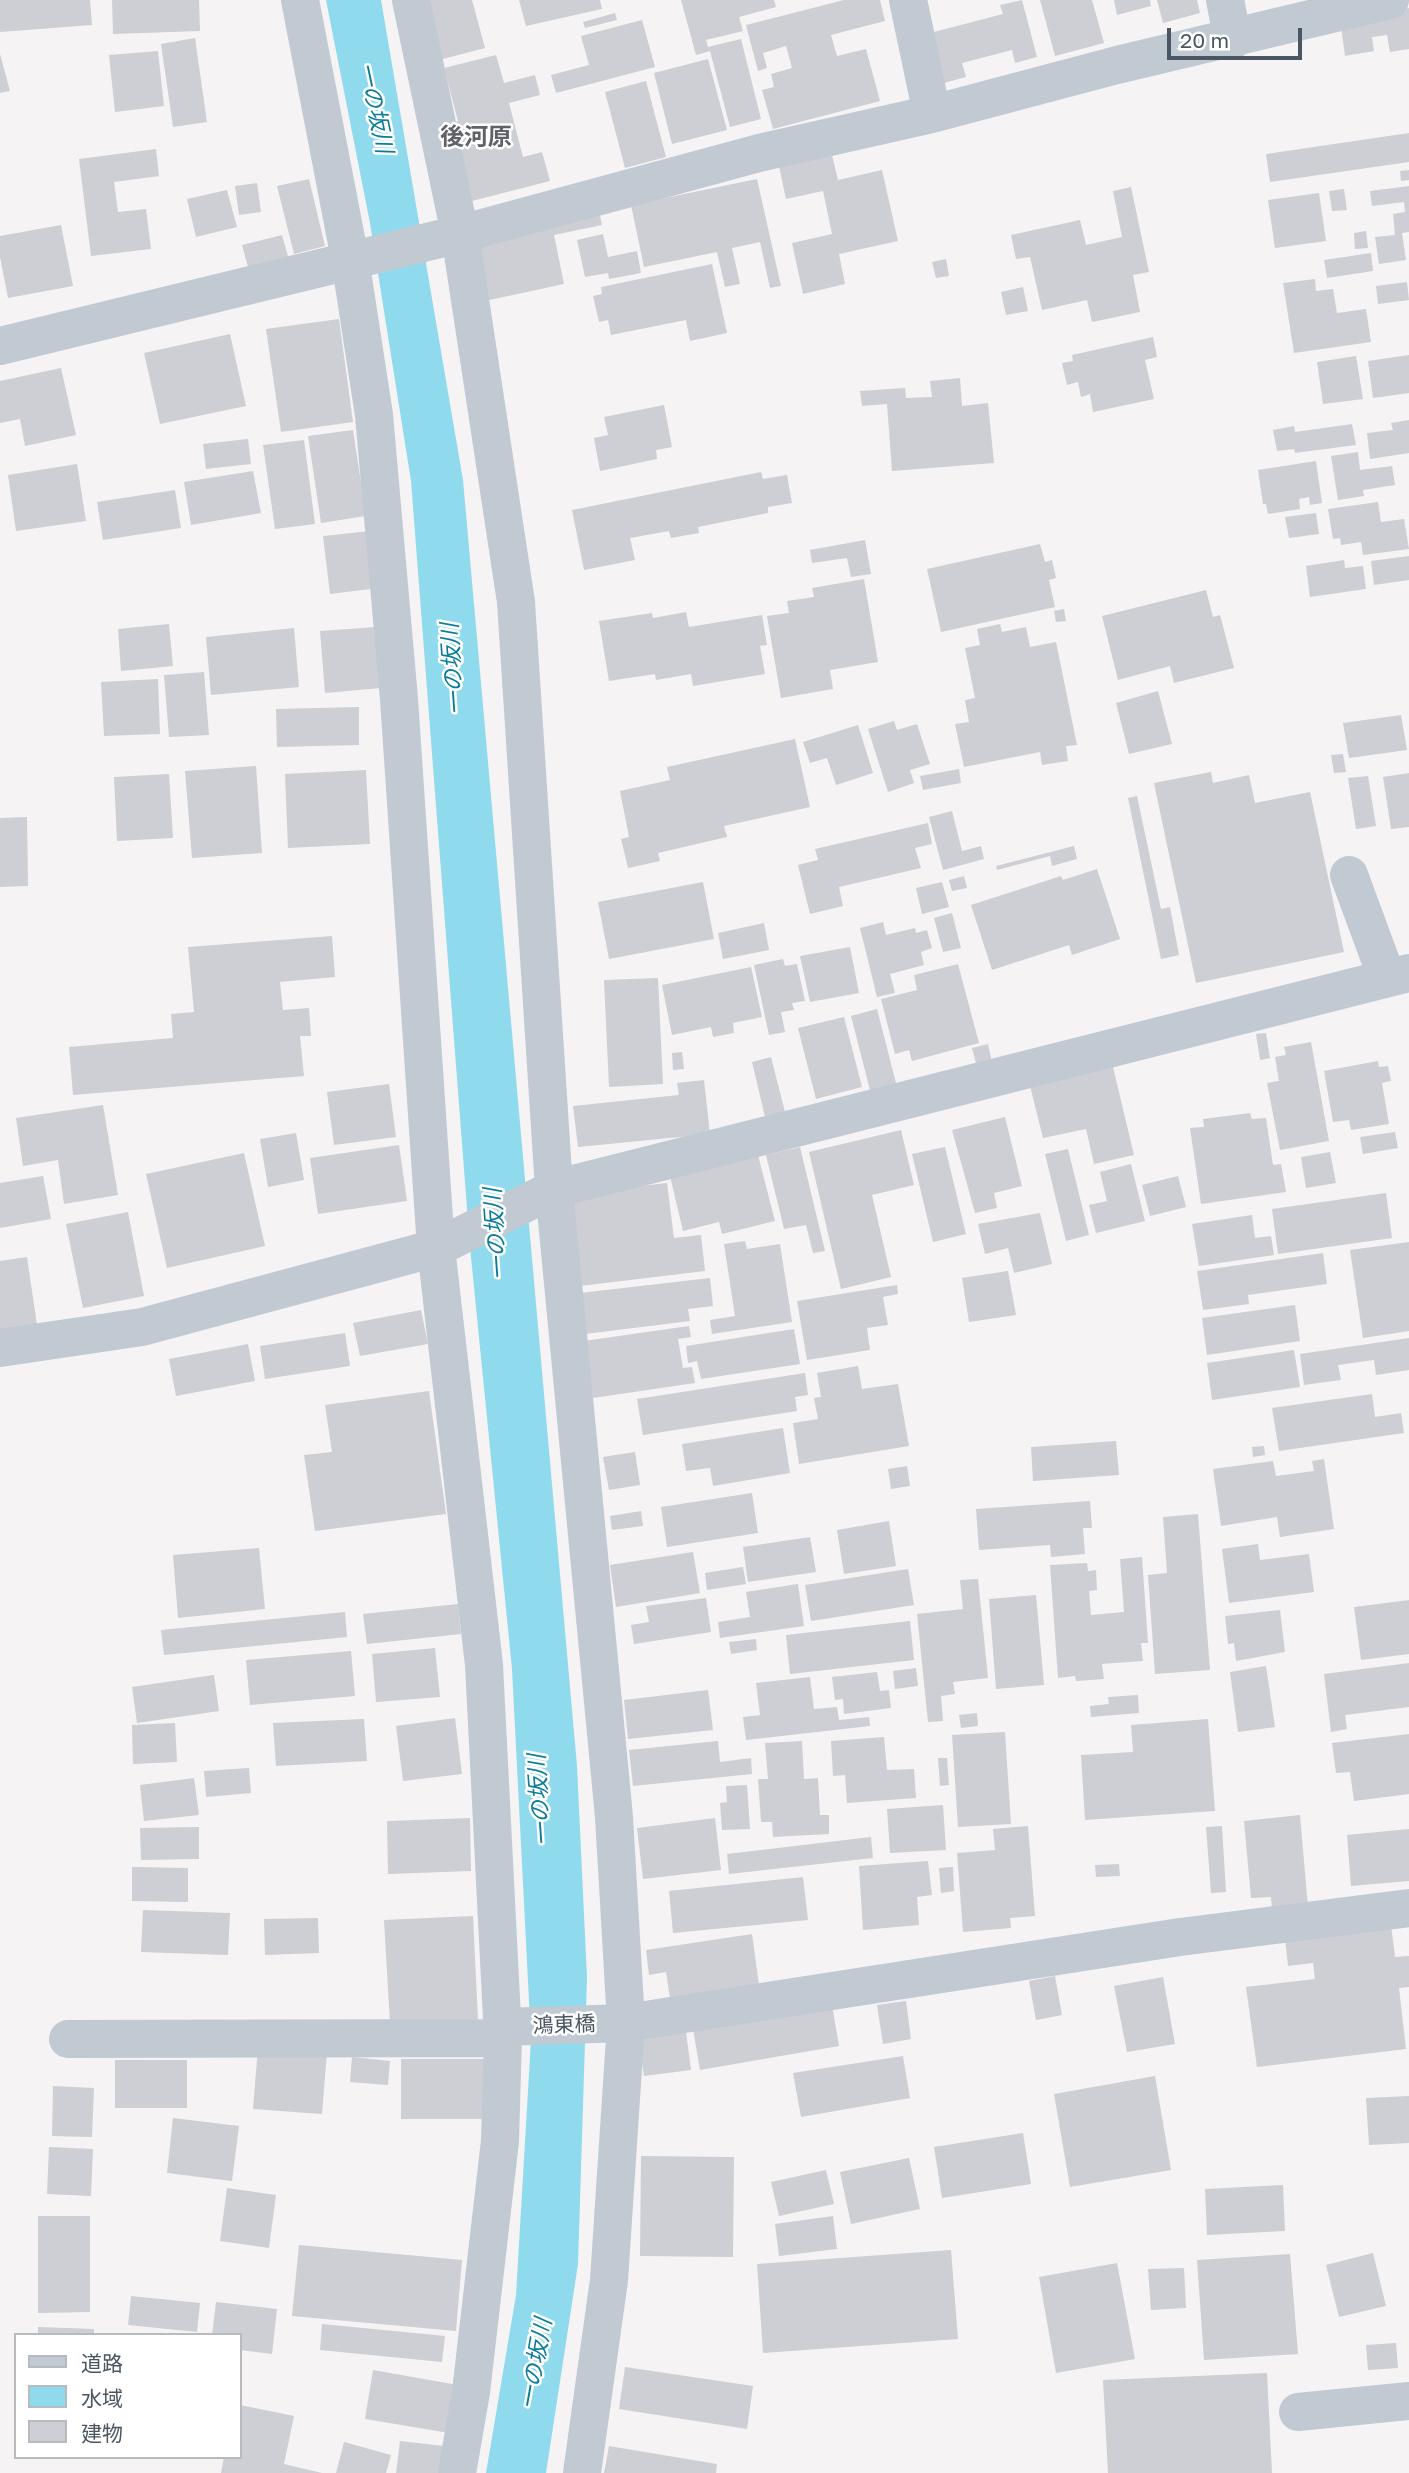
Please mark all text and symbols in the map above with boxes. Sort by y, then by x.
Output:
scale bar [1171,14,1306,58]
text: 20 m [1180,27,1229,53]
water label: 一の坂川 [352,60,398,156]
district label: 後河原 [440,123,512,151]
water label: 一の坂川 [436,622,470,716]
water label: 一の坂川 [479,1187,513,1281]
water label: 一の坂川 [523,1753,557,1847]
street label: 鴻東橋 [532,2011,596,2039]
water label: 一の坂川 [514,2316,558,2412]
legend [14,2333,242,2459]
text: 道路 [81,2350,123,2376]
text: 水域 [81,2385,123,2411]
text: 建物 [81,2420,123,2446]

